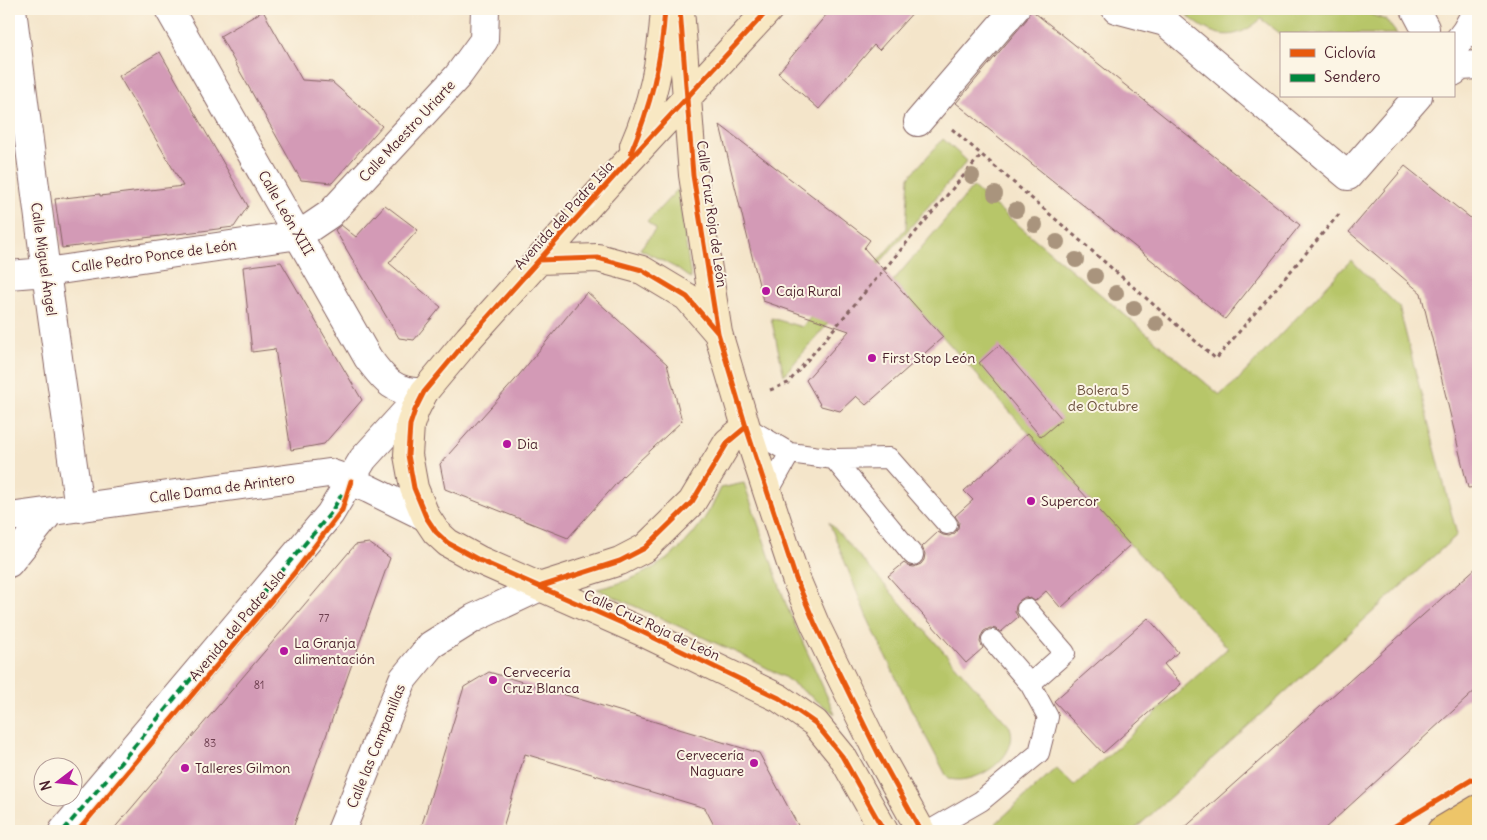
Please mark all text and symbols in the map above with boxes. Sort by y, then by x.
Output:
legend [1280,32,1454,98]
text: Ciclovía [1324,43,1376,62]
text: Sendero [1324,67,1380,86]
street label: Calle Maestro Uriarte [355,76,459,186]
street label: Calle Cruz Roja de León [693,139,731,289]
street label: Avenida del Padre Isla [510,157,618,273]
street label: Calle León XIII [254,167,318,259]
street label: Calle Miguel Ángel [27,201,61,317]
street label: Calle Pedro Ponce de León [70,236,238,276]
place label: Caja Rural [776,282,841,300]
marker: Caja Rural [760,285,772,297]
place label: First Stop León [882,349,975,367]
marker: First Stop León [866,352,878,364]
park label: Bolera 5 de Octubre [1068,381,1138,415]
place label: Dia [517,435,538,453]
marker: Dia [501,438,513,450]
street label: Calle Dama de Arintero [148,469,296,507]
place label: Supercor [1041,492,1099,510]
marker: Supercor [1025,495,1037,507]
street label: Avenida del Padre Isla [185,565,289,685]
street label: Calle Cruz Roja de León [581,586,723,664]
house number: 77 [319,611,330,625]
place label: La Granja alimentación [294,634,375,668]
marker: La Granja alimentación [278,645,290,657]
place label: Cervecería Cruz Blanca [503,663,579,697]
marker: Cervecería Cruz Blanca [487,674,499,686]
house number: 81 [254,678,264,692]
street label: Calle las Campanillas [343,681,409,811]
house number: 83 [204,736,216,750]
place label: Cervecería Naguare [676,746,744,780]
marker: Cervecería Naguare [748,757,760,769]
north arrow [32,758,82,808]
place label: Talleres Gilmon [195,759,290,777]
marker: Talleres Gilmon [179,762,191,774]
text: N [36,778,55,793]

